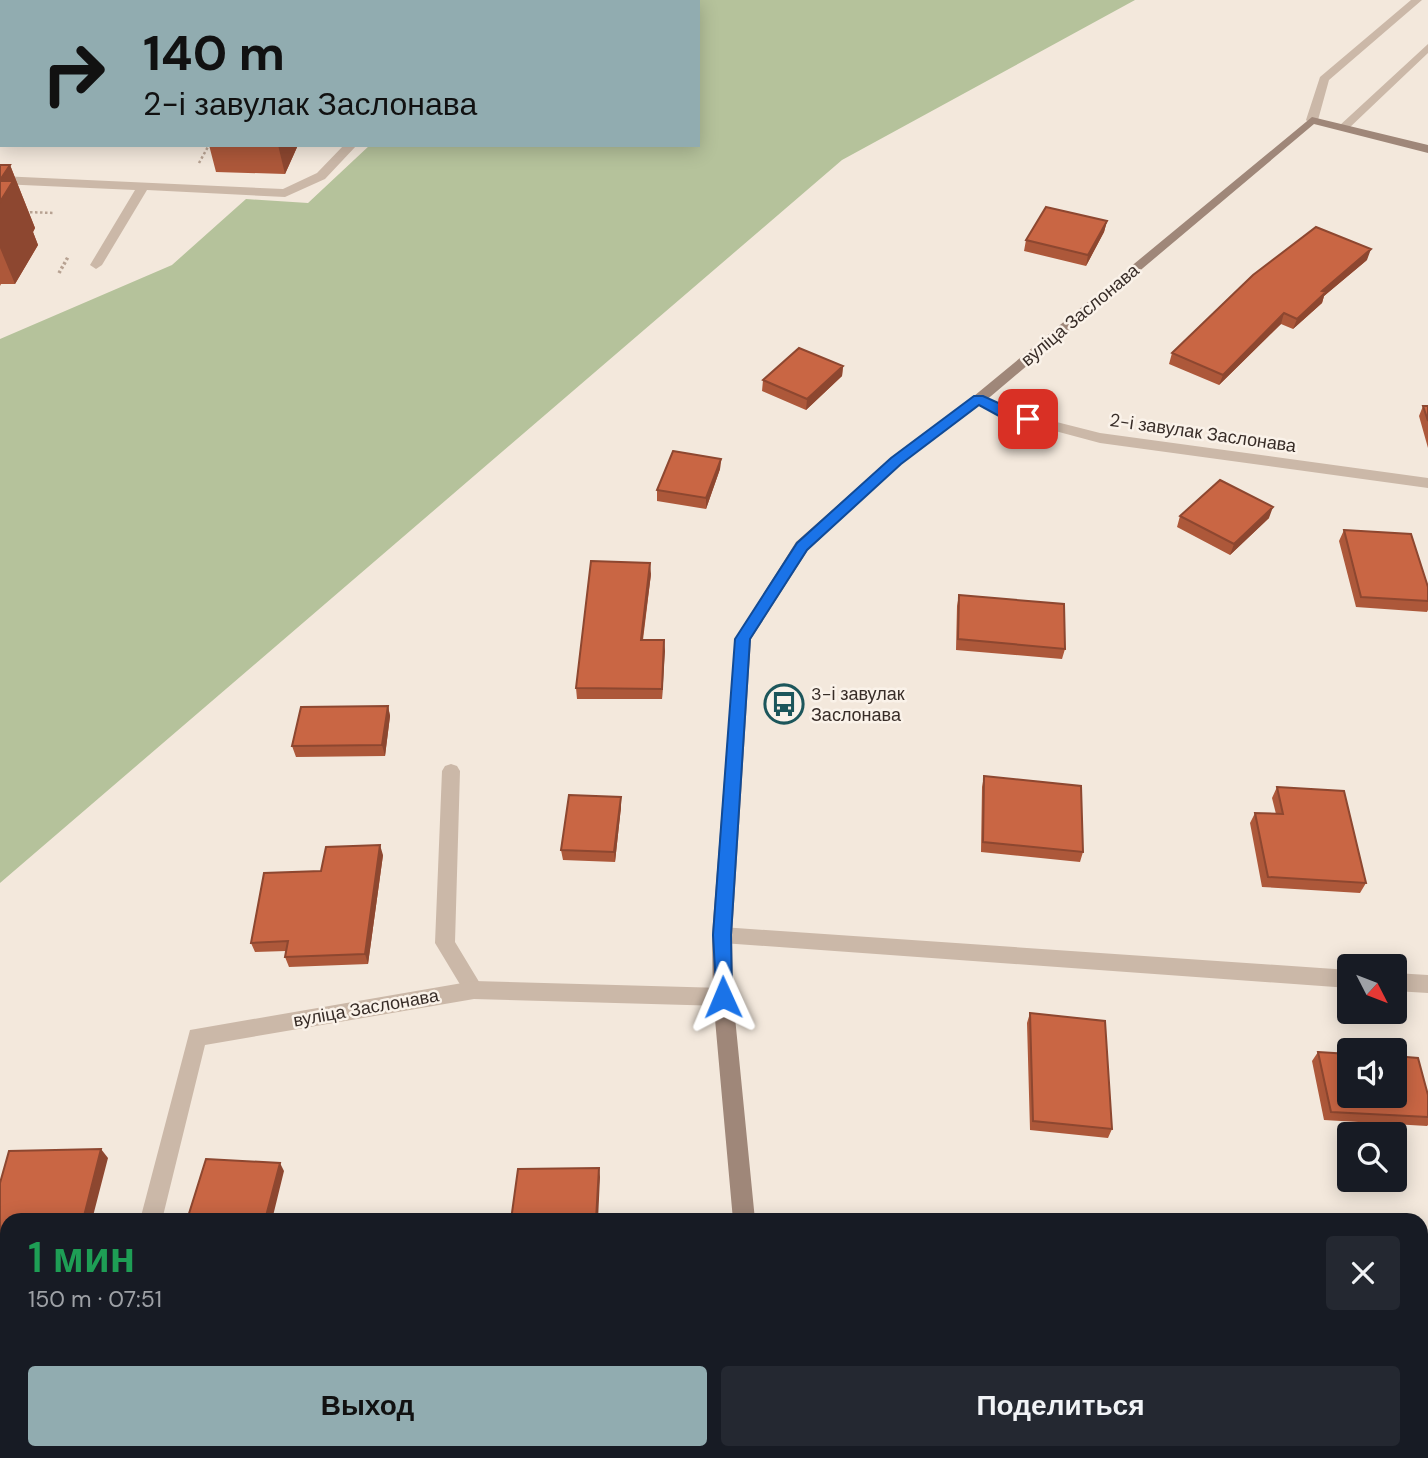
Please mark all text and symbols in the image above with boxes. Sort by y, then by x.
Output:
text: 140 m [143,21,285,85]
icon: right [28,28,119,119]
text: 2-і завулак Заслонава [143,83,477,125]
street label: вуліца Заслонава [1016,258,1145,372]
pin [998,389,1058,449]
icon: arrive [1009,400,1047,438]
street label: 2-і завулак Заслонава [1108,408,1299,458]
place label: 3-і завулак Заслонава [811,682,905,727]
bus stop icon: 3-і завулак Заслонава [763,683,805,725]
north arrow [1337,954,1407,1024]
map controls [1337,954,1407,1192]
position arrow [686,960,760,1034]
street label: вуліца Заслонава [291,983,442,1033]
button: sound [1337,1038,1407,1108]
button: search [1337,1122,1407,1192]
text: 1 мин [28,1230,135,1285]
button: close [1326,1236,1400,1310]
text: 150 m · 07:51 [28,1284,162,1314]
button: Выход [28,1366,707,1446]
button: Поделиться [721,1366,1400,1446]

